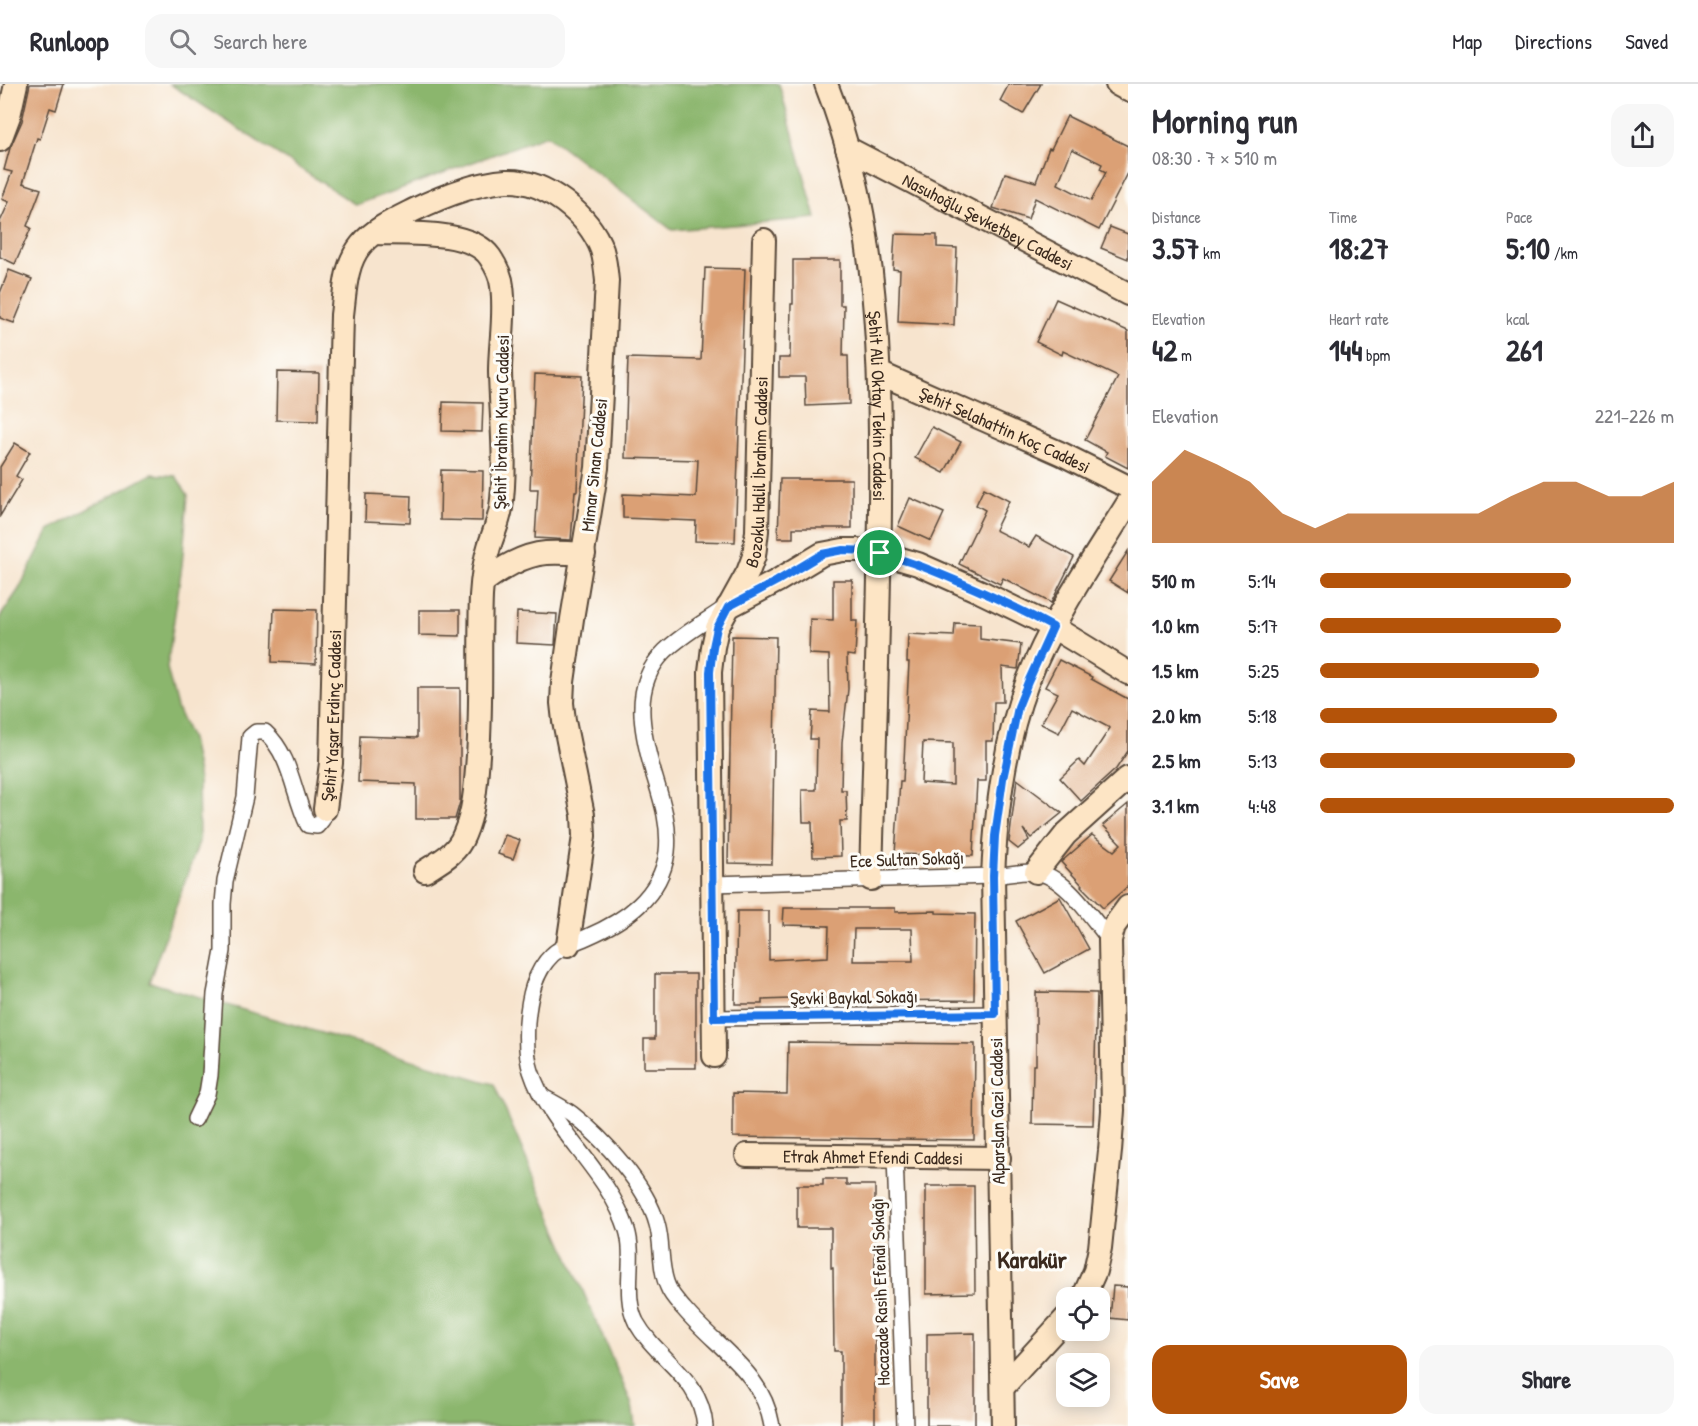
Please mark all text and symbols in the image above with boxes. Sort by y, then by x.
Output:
search box [145,14,565,68]
text: Runloop [30,22,109,60]
icon: search [166,25,199,58]
text: Search here [214,26,308,56]
text: Map [1452,27,1482,56]
text: Directions [1515,27,1592,56]
text: Saved [1625,27,1668,56]
text: Morning run [1152,99,1298,143]
button: share [1611,104,1674,167]
text: 08:30 · 7 × 510 m [1152,144,1277,171]
street label: Nasuhoğlu Şevketbey Caddesi [899,167,1078,276]
text: Distance [1152,206,1201,228]
text: Time [1329,206,1357,228]
text: Pace [1506,206,1533,228]
text: 3.57 [1152,228,1199,268]
text: 18:27 [1329,228,1389,268]
text: 5:10 [1506,228,1550,268]
text: km [1199,242,1221,264]
text: /km [1550,242,1578,264]
text: Elevation [1152,308,1205,330]
text: Heart rate [1329,308,1389,330]
text: kcal [1506,308,1529,330]
street label: Şehit Ali Oktay Tekin Caddesi [862,310,893,501]
text: 42 [1152,330,1177,370]
text: 144 [1329,330,1362,370]
text: 261 [1506,330,1543,370]
street label: Şehit İbrahim Kuru Caddesi [487,334,515,510]
text: m [1177,344,1192,366]
text: bpm [1362,344,1390,366]
street label: Bozoklu Halil İbrahim Caddesi [738,376,773,571]
street label: Şehit Selahattin Koç Caddesi [916,380,1095,479]
street label: Mimar Sinan Caddesi [575,397,613,533]
text: Elevation [1152,402,1218,429]
text: 221–226 m [1595,402,1674,429]
pin [854,527,905,578]
icon: arrive [863,536,896,569]
text: 510 m [1152,567,1195,594]
text: 5:14 [1248,567,1276,594]
text: 1.0 km [1152,612,1199,639]
text: 5:17 [1248,612,1278,639]
street label: Şehit Yaşar Erdinç Caddesi [314,629,347,803]
text: 1.5 km [1152,657,1199,684]
text: 5:25 [1248,657,1279,684]
text: 2.0 km [1152,702,1201,729]
text: 5:18 [1248,702,1277,729]
text: 2.5 km [1152,747,1201,774]
text: 5:13 [1248,747,1277,774]
text: 3.1 km [1152,792,1199,819]
text: 4:48 [1248,792,1276,819]
street label: Ece Sultan Sokağı [850,845,964,873]
street label: Şevki Baykal Sokağı [790,983,918,1011]
street label: Alparslan Gazi Caddesi [983,1037,1011,1185]
street label: Etrak Ahmet Efendi Caddesi [783,1143,963,1170]
street label: Hocazade Rasih Efendi Sokağı [864,1198,896,1386]
district label: Karakür [997,1243,1067,1275]
map controls [1056,1287,1110,1407]
button: locate [1056,1287,1110,1341]
button: Save [1152,1345,1407,1414]
button: Share [1419,1345,1674,1414]
button: layers [1056,1353,1110,1407]

